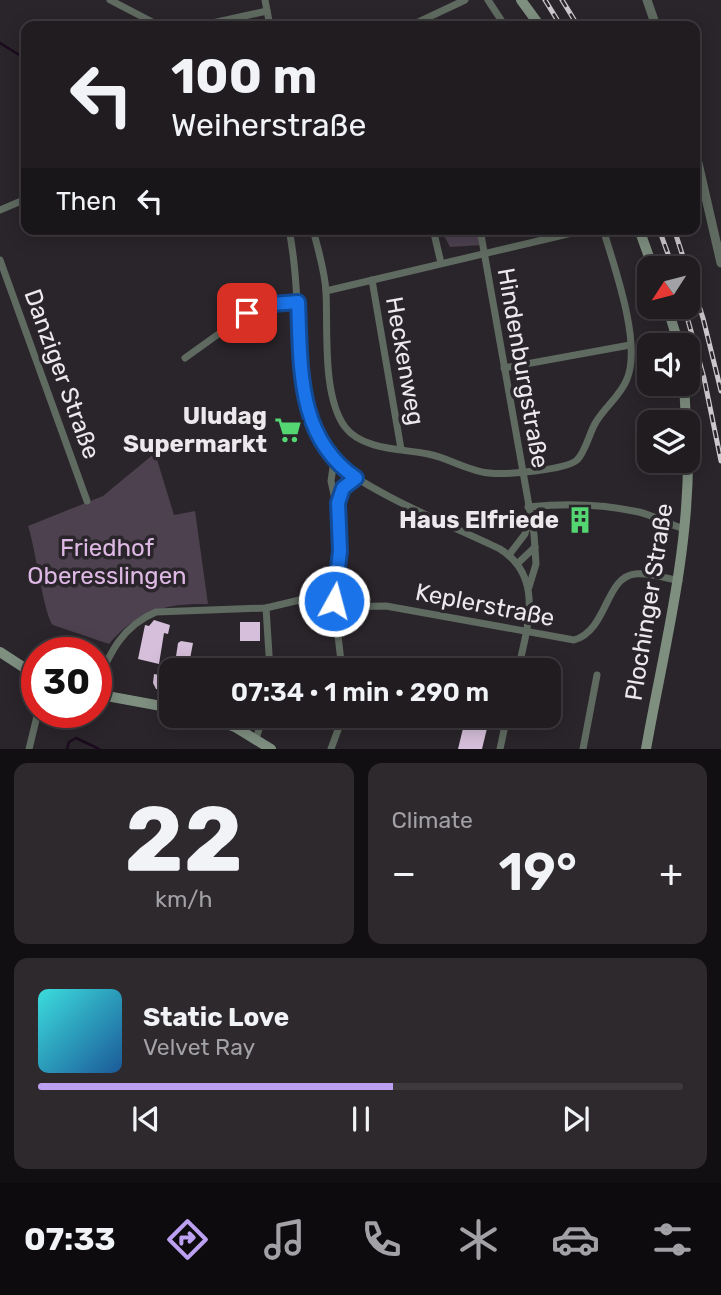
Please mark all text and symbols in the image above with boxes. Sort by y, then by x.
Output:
text: 100 m [171,47,317,105]
icon: left [56,49,147,140]
text: Weiherstraße [171,106,366,144]
icon: left [131,182,169,220]
text: Then [56,186,117,217]
north arrow [637,256,700,318]
map controls [637,256,700,473]
street label: Hindenburgstraße [492,266,554,470]
pin [217,283,277,343]
street label: Danziger Straße [18,285,106,463]
icon: arrive [228,294,266,332]
street label: Heckenweg [380,294,430,428]
button: sound [637,333,700,396]
place label: Uludag Supermarkt [123,402,267,458]
button: layers [637,410,700,473]
supermarket icon: Uludag Supermarkt [273,415,303,445]
street label: Plochinger Straße [620,501,678,703]
building icon: Haus Elfriede [565,505,595,535]
place label: Haus Elfriede [399,506,559,534]
park label: Friedhof Oberesslingen [27,534,187,590]
position arrow [297,564,371,638]
street label: Keplerstraße [413,578,557,632]
speed limit sign: 30 [21,637,112,728]
text: 07:34 · 1 min · 290 m [231,677,489,708]
text: 22 [125,785,243,893]
text: Climate [392,806,473,834]
text: 19° [498,841,577,903]
text: − [392,850,416,896]
text: + [659,850,683,896]
text: km/h [155,885,212,913]
text: Static Love [143,1002,289,1033]
text: Velvet Ray [143,1033,255,1061]
icon: previous [127,1100,165,1138]
icon: pause [342,1100,380,1138]
icon: next [557,1100,595,1138]
icon: directions [163,1215,212,1264]
icon: music [260,1215,309,1264]
icon: phone [357,1215,406,1264]
icon: climate [454,1215,503,1264]
icon: car [551,1215,600,1264]
icon: filters [648,1215,697,1264]
text: 07:33 [24,1220,116,1258]

